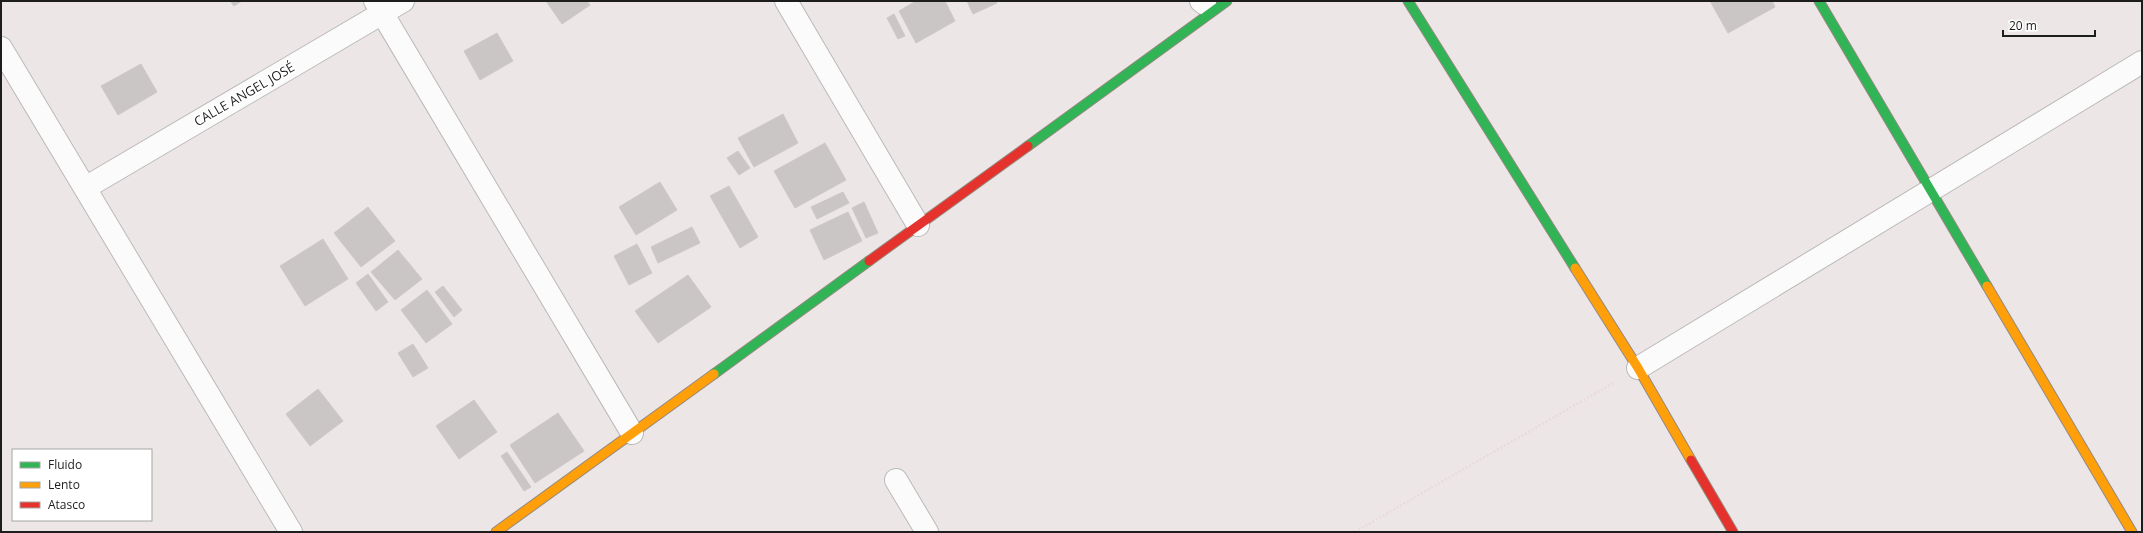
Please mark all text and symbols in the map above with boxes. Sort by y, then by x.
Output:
scale bar [2003,12,2095,38]
text: 20 m [2009,17,2037,34]
street label: CALLE ANGEL JOSÉ [190,58,298,130]
legend [12,449,152,521]
text: Fluido [48,456,82,473]
text: Lento [48,476,80,493]
text: Atasco [48,496,85,513]

